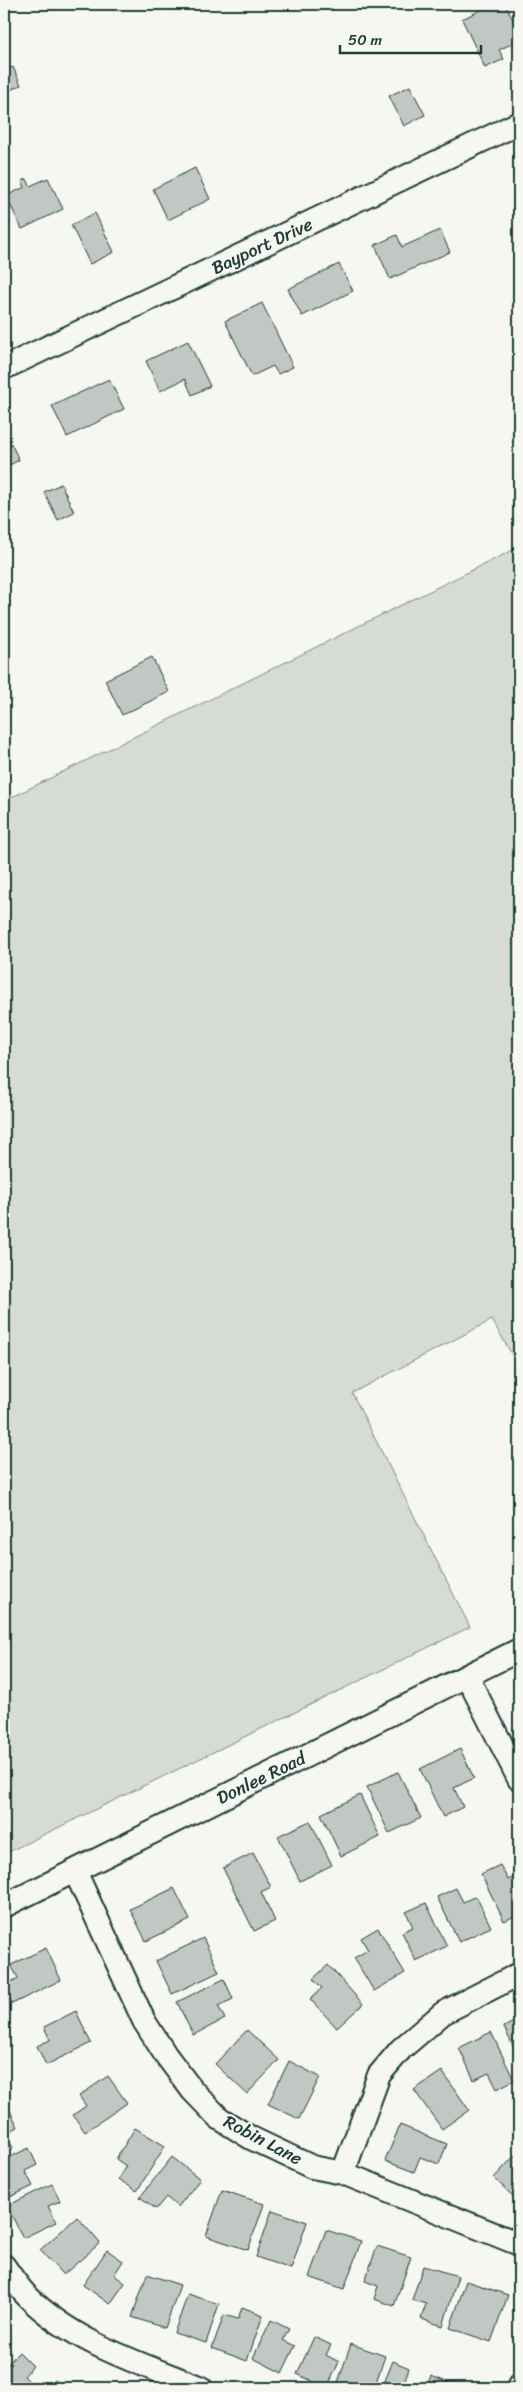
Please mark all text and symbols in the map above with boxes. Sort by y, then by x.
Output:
scale bar [340,22,482,54]
text: 50 m [348,27,383,53]
street label: Bayport Drive [206,208,318,284]
street label: Donlee Road [211,1742,312,1813]
street label: Robin Lane [218,2106,308,2174]

